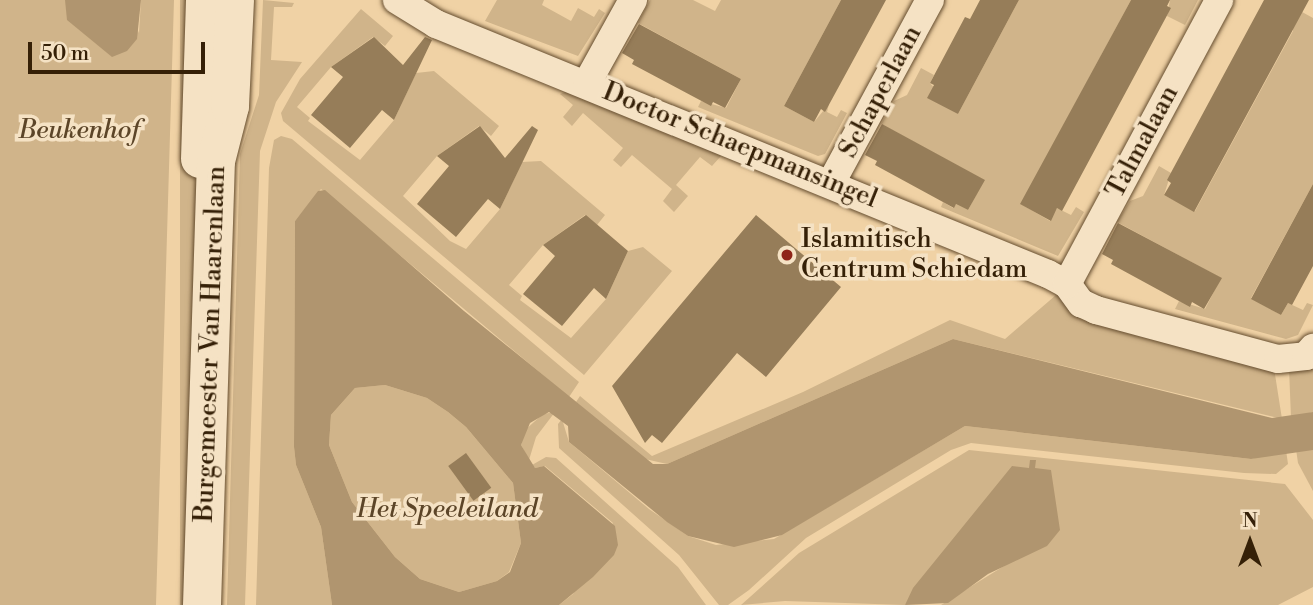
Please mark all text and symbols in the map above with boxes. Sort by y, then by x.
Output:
street label: Schaperlaan [833,21,929,163]
scale bar [32,28,208,72]
text: 50 m [41,41,89,67]
street label: Doctor Schaepmansingel [598,77,882,215]
street label: Talmalaan [1100,80,1186,204]
park label: Beukenhof [19,115,139,147]
street label: Burgemeester Van Haarenlaan [189,165,233,523]
place label: Islamitisch Centrum Schiedam [801,224,1027,286]
marker: Islamitisch Centrum Schiedam [779,247,795,263]
park label: Het Speeleiland [356,494,538,526]
north arrow [1215,507,1285,577]
text: N [1242,509,1258,533]

